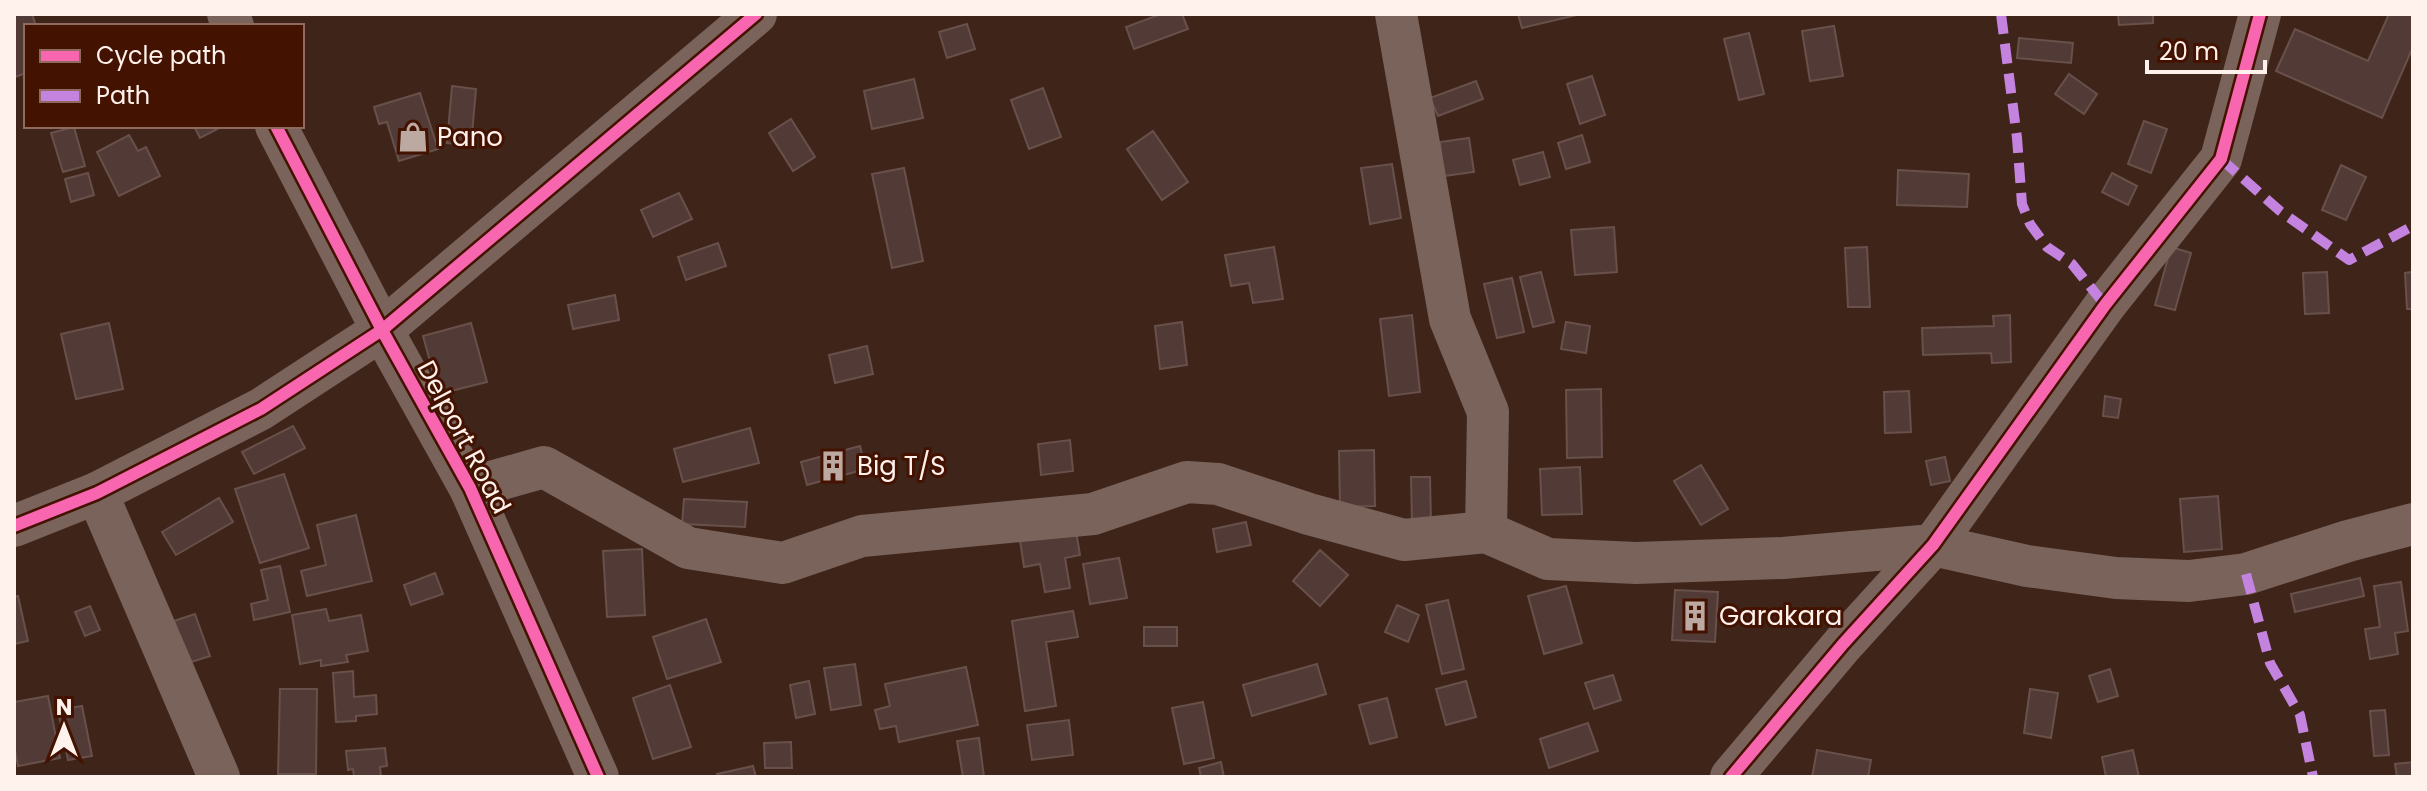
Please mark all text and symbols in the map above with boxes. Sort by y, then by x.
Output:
legend [24,24,304,128]
scale bar [2147,24,2265,74]
text: 20 m [2159,35,2219,68]
text: Cycle path [96,39,226,72]
text: Path [96,79,150,112]
place label: Pano [437,119,503,155]
shop icon: Pano [396,120,430,154]
street label: Delport Road [408,354,520,520]
place label: Big T/S [857,448,946,484]
building icon: Big T/S [816,449,850,483]
place label: Garakara [1719,598,1842,634]
building icon: Garakara [1678,599,1712,633]
north arrow [24,687,104,767]
text: N [56,692,72,723]

